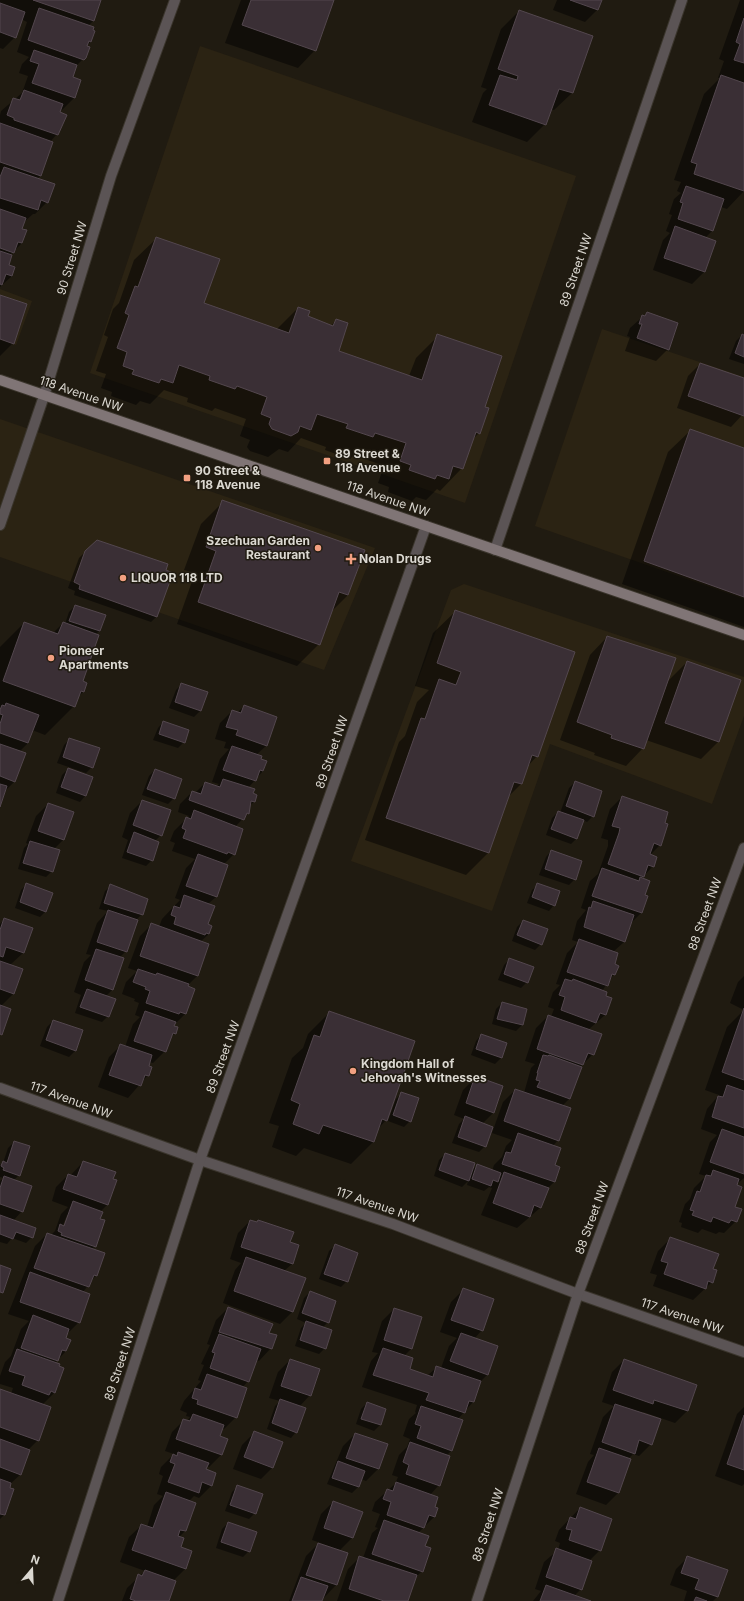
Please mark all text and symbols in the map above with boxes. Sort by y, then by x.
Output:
street label: 90 Street NW [53,219,90,297]
street label: 89 Street NW [556,231,595,308]
street label: 118 Avenue NW [38,372,125,415]
place label: 89 Street & 118 Avenue [335,446,400,475]
marker: 89 Street & 118 Avenue [322,456,332,466]
place label: 90 Street & 118 Avenue [195,463,260,492]
marker: 90 Street & 118 Avenue [182,473,192,483]
street label: 118 Avenue NW [345,477,432,520]
place label: Szechuan Garden Restaurant [206,533,311,562]
marker: Szechuan Garden Restaurant [313,543,323,553]
place label: Nolan Drugs [359,551,432,566]
marker: Nolan Drugs [346,554,356,564]
place label: LIQUOR 118 LTD [131,570,223,585]
marker: LIQUOR 118 LTD [118,573,128,583]
place label: Pioneer Apartments [59,643,129,672]
marker: Pioneer Apartments [46,653,56,663]
street label: 89 Street NW [312,713,351,790]
street label: 88 Street NW [684,875,725,952]
street label: 89 Street NW [202,1018,243,1095]
place label: Kingdom Hall of Jehovah's Witnesses [361,1056,487,1085]
marker: Kingdom Hall of Jehovah's Witnesses [348,1066,358,1076]
street label: 117 Avenue NW [28,1078,114,1121]
street label: 88 Street NW [571,1179,612,1256]
street label: 117 Avenue NW [334,1183,421,1226]
street label: 117 Avenue NW [639,1294,726,1337]
street label: 89 Street NW [101,1325,139,1402]
street label: 88 Street NW [469,1486,507,1563]
north arrow [12,1549,52,1589]
text: N [29,1552,42,1568]

